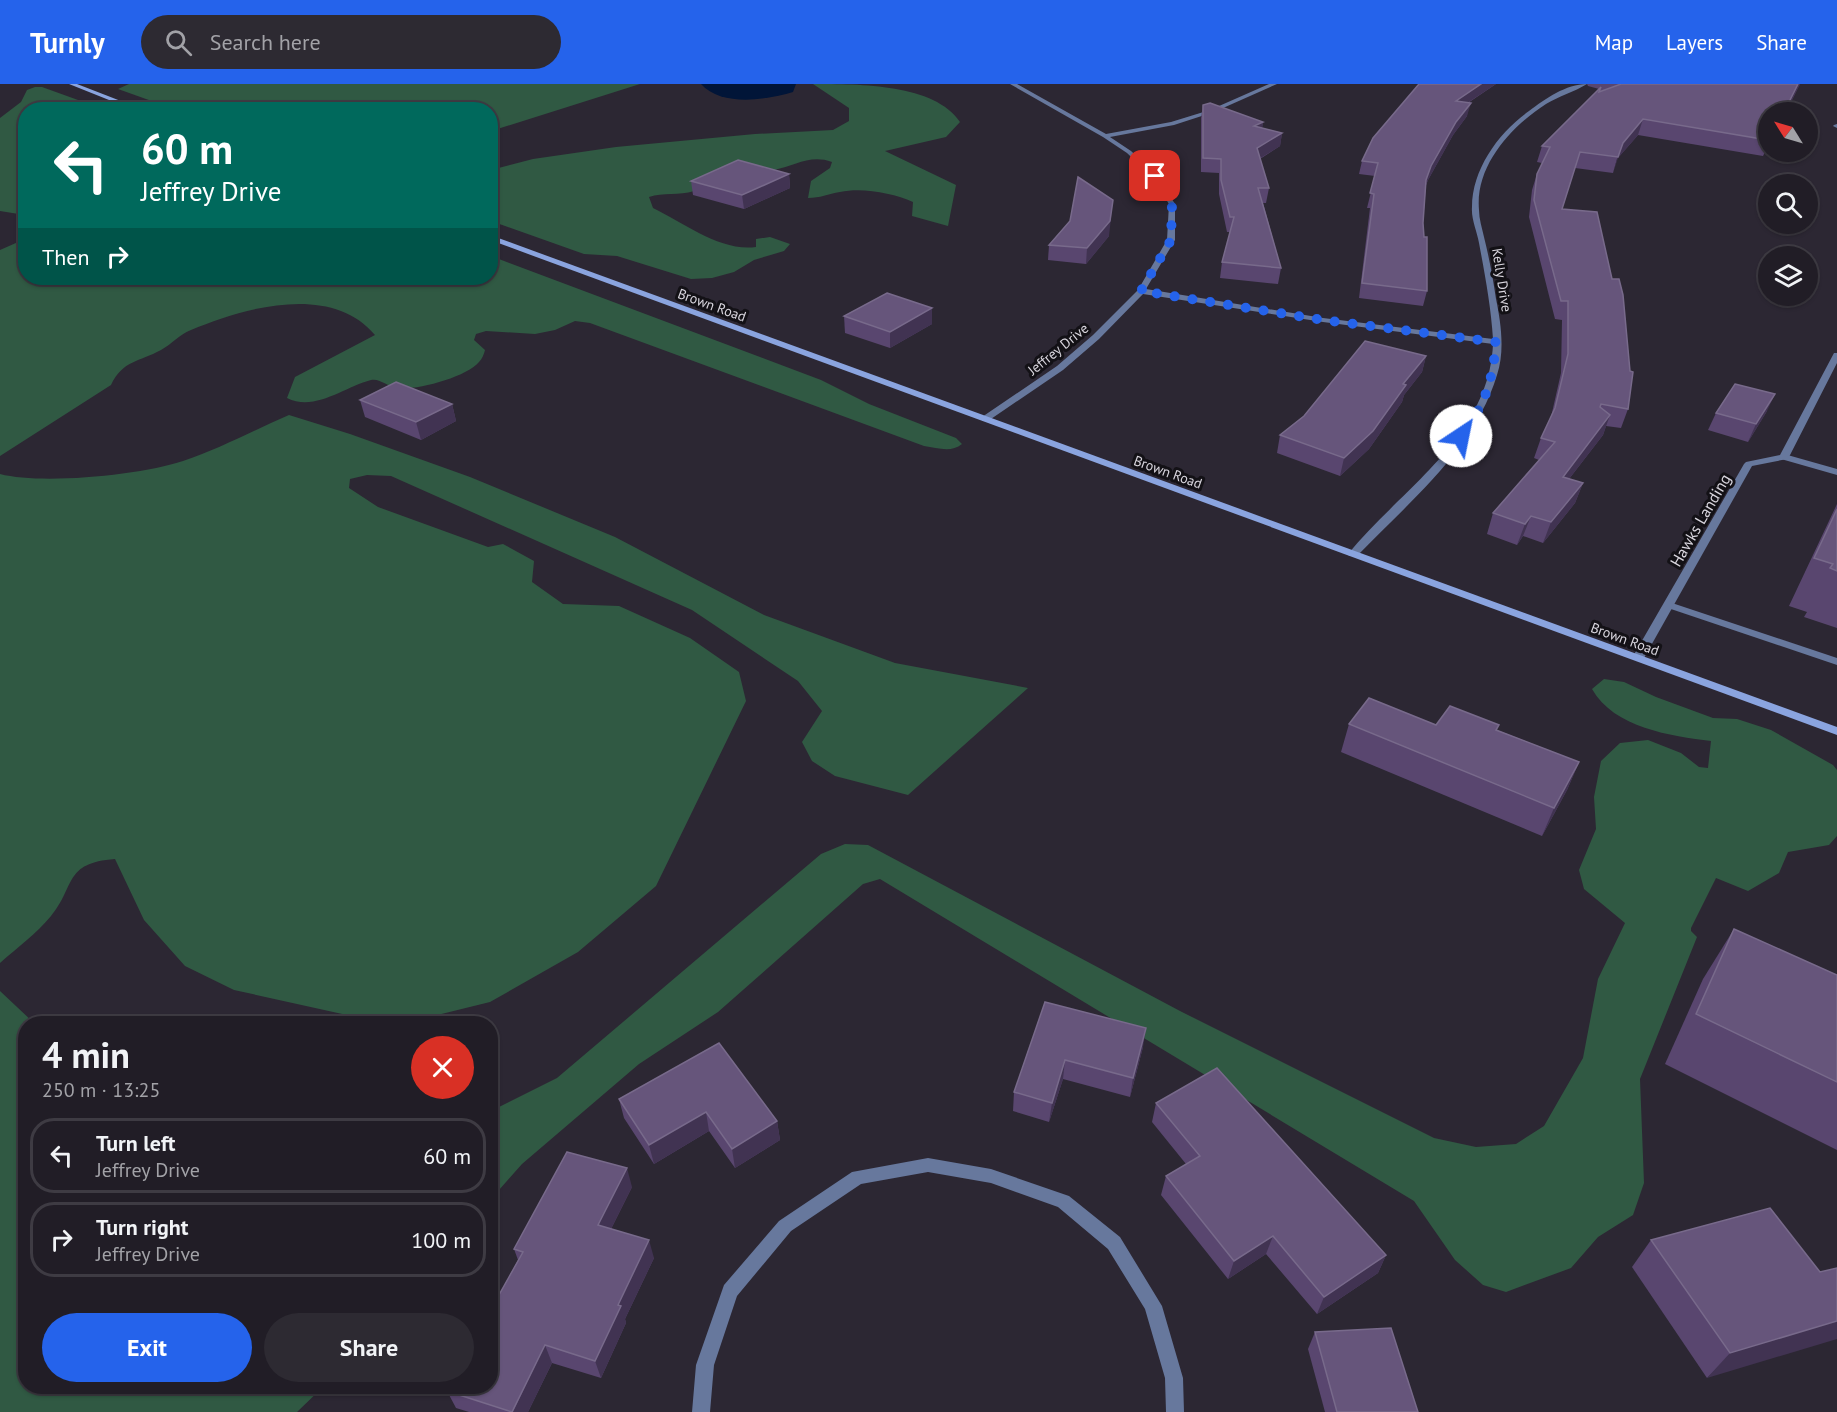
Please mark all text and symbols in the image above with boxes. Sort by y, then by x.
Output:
search box [141,15,561,69]
text: Turnly [30,24,105,61]
icon: search [162,26,195,59]
text: Search here [210,28,321,56]
text: Map [1595,29,1633,56]
text: Layers [1666,29,1723,56]
text: Share [1756,29,1807,56]
north arrow [1758,102,1818,162]
map controls [1758,102,1818,306]
text: 60 m [141,121,233,176]
icon: left [42,126,120,204]
pin [1129,150,1180,201]
icon: arrive [1138,159,1171,192]
text: Jeffrey Drive [141,174,281,208]
button: search [1758,174,1818,234]
icon: right [101,240,134,273]
text: Then [42,243,89,271]
button: layers [1758,246,1818,306]
street label: Kelly Drive [1488,247,1516,313]
street label: Brown Road [675,284,749,326]
street label: Jeffrey Drive [1023,319,1092,380]
position arrow [1429,404,1493,468]
street label: Brown Road [1131,451,1205,493]
street label: Hawks Landing [1665,470,1735,570]
street label: Brown Road [1588,618,1662,660]
text: 4 min [42,1031,130,1078]
button: close [411,1036,474,1099]
text: 250 m · 13:25 [42,1077,160,1103]
text: Turn left [96,1129,176,1157]
icon: left [45,1139,78,1172]
text: 60 m [423,1142,471,1170]
text: Jeffrey Drive [96,1157,200,1183]
text: Turn right [96,1213,188,1241]
icon: right [45,1223,78,1256]
text: 100 m [411,1226,471,1254]
text: Jeffrey Drive [96,1241,200,1267]
button: Exit [42,1313,252,1382]
button: Share [264,1313,474,1382]

